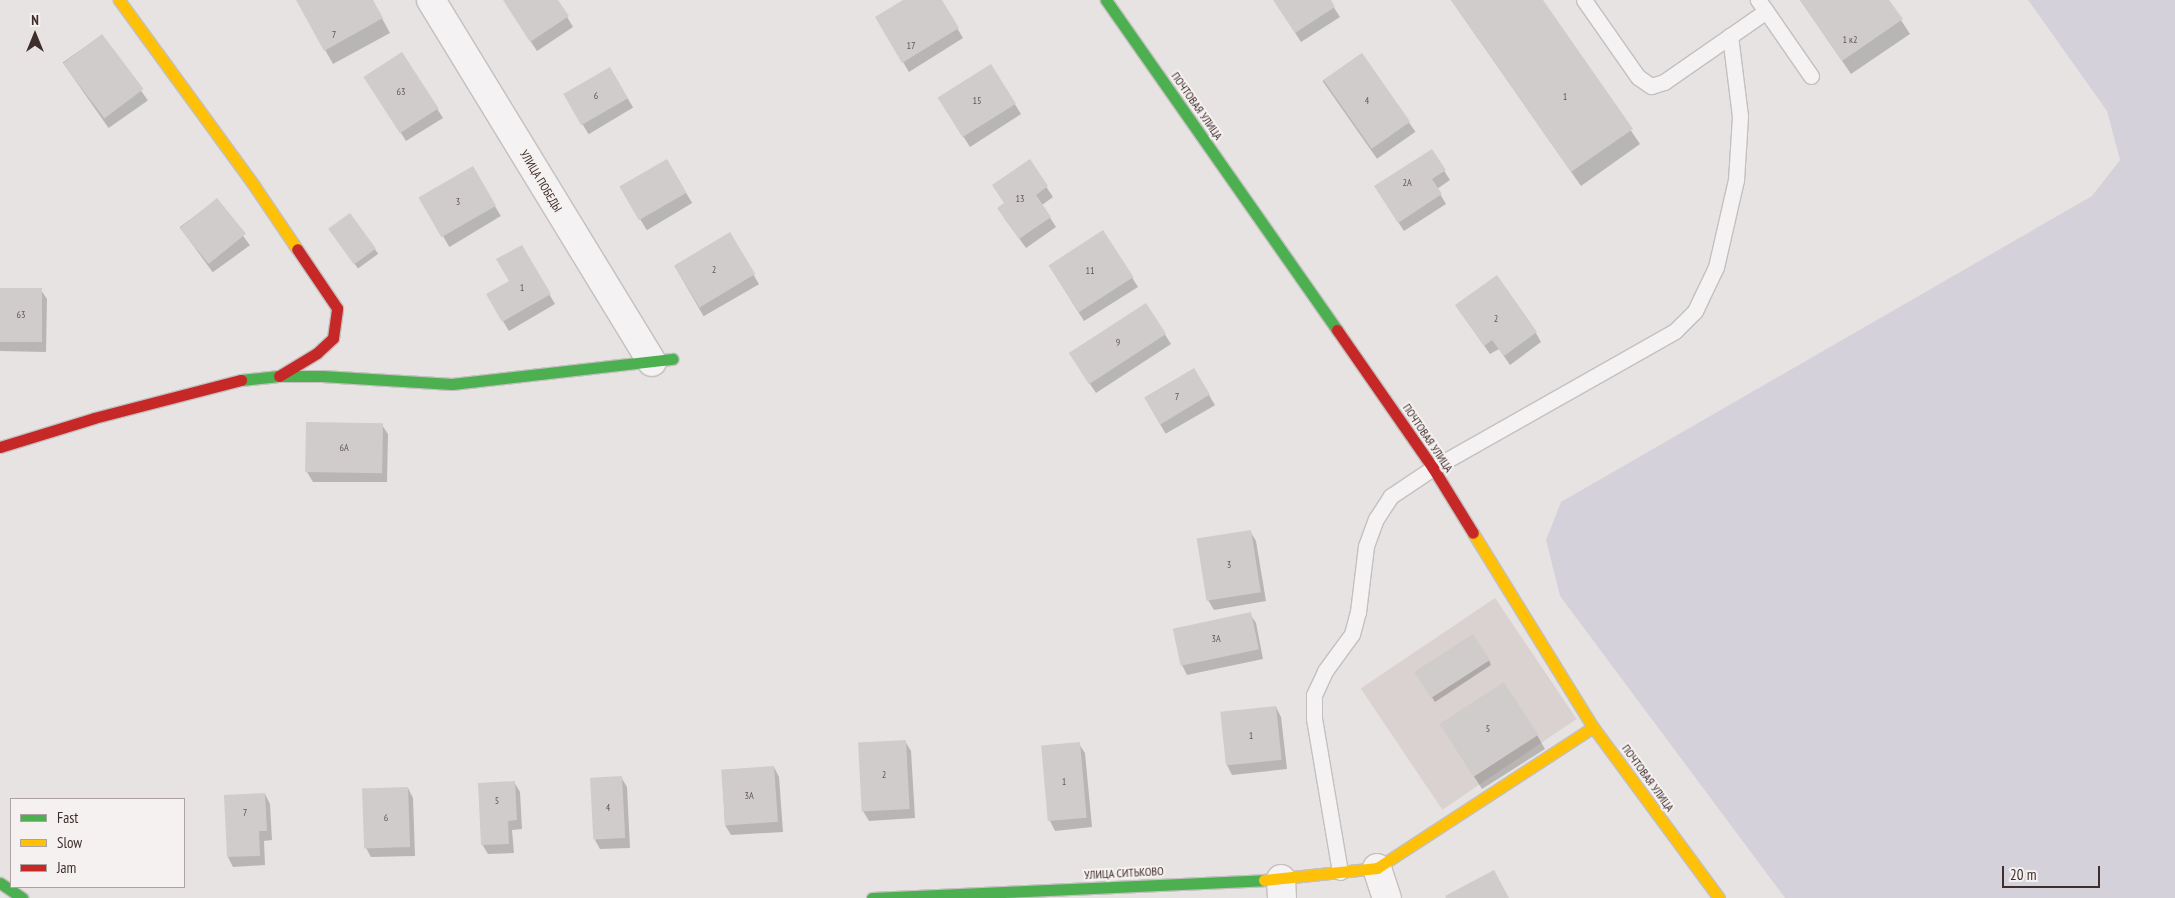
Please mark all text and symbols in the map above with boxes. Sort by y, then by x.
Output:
north arrow [10,10,60,60]
text: N [31,11,39,29]
house number: 7 [332,29,336,41]
house number: 1 к2 [1843,34,1857,46]
house number: 17 [907,40,915,52]
street label: ПОЧТОВАЯ УЛИЦА [1168,69,1226,143]
house number: 63 [397,86,405,98]
house number: 6 [594,90,598,102]
house number: 1 [1563,91,1567,103]
house number: 15 [973,95,981,107]
house number: 4 [1365,95,1369,107]
street label: УЛИЦА ПОБЕДЫ [517,147,565,215]
house number: 2А [1402,177,1412,189]
house number: 13 [1016,193,1024,205]
house number: 3 [456,196,460,208]
house number: 2 [712,264,716,276]
house number: 11 [1086,265,1094,277]
house number: 1 [520,282,524,294]
house number: 63 [17,309,25,321]
house number: 2 [1494,313,1498,325]
house number: 9 [1116,337,1120,349]
house number: 7 [1175,391,1179,403]
street label: ПОЧТОВАЯ УЛИЦА [1400,401,1456,475]
house number: 6А [339,442,349,454]
house number: 3 [1227,559,1231,571]
house number: 3А [1211,633,1221,645]
house number: 5 [1486,723,1490,735]
house number: 1 [1249,730,1253,742]
street label: ПОЧТОВАЯ УЛИЦА [1619,741,1677,815]
house number: 2 [882,769,886,781]
house number: 1 [1062,776,1066,788]
house number: 3А [744,790,754,802]
house number: 5 [495,795,499,807]
legend [10,798,185,888]
house number: 4 [606,802,610,814]
house number: 7 [243,807,247,819]
text: Fast [57,808,78,827]
house number: 6 [384,812,388,824]
text: Slow [57,833,82,852]
scale bar [2005,856,2102,888]
text: Jam [57,858,76,877]
street label: УЛИЦА СИТЬКОВО [1084,864,1164,882]
text: 20 m [2010,865,2036,884]

